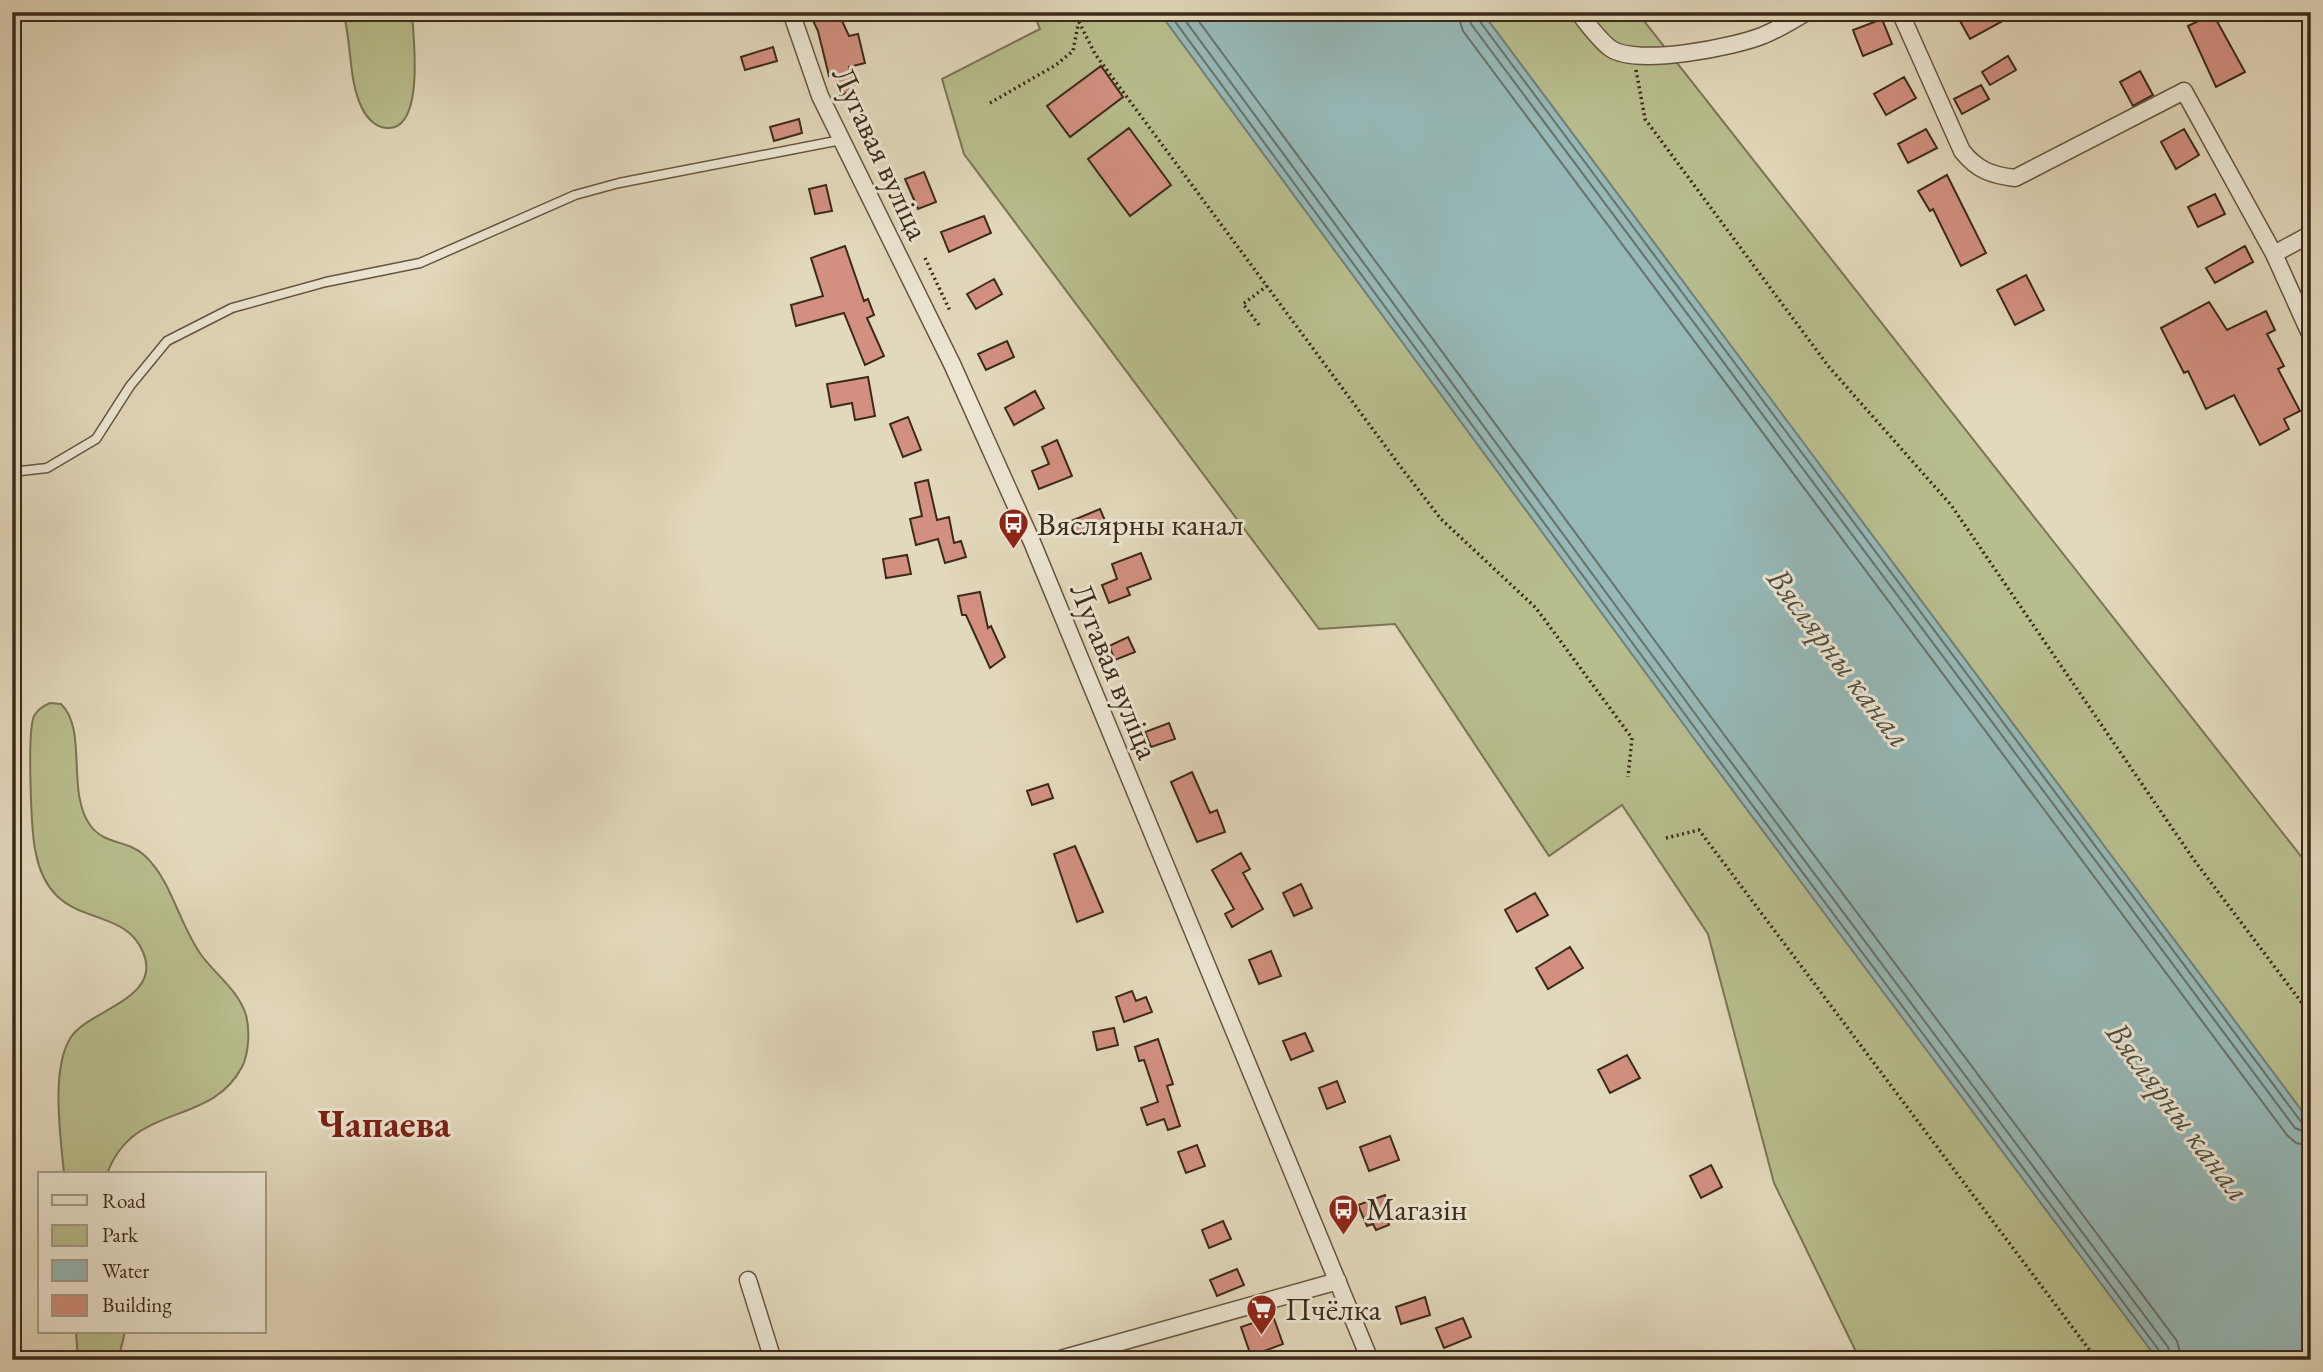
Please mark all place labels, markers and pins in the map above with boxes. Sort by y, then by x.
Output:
place label: Вяслярны канал [1037,503,1244,545]
bus stop icon: Вяслярны канал [997,507,1031,551]
place label: Магазін [1366,1188,1467,1230]
bus stop icon: Магазін [1326,1192,1360,1236]
place label: Пчёлка [1285,1288,1382,1330]
supermarket icon: Пчёлка [1245,1292,1279,1336]

